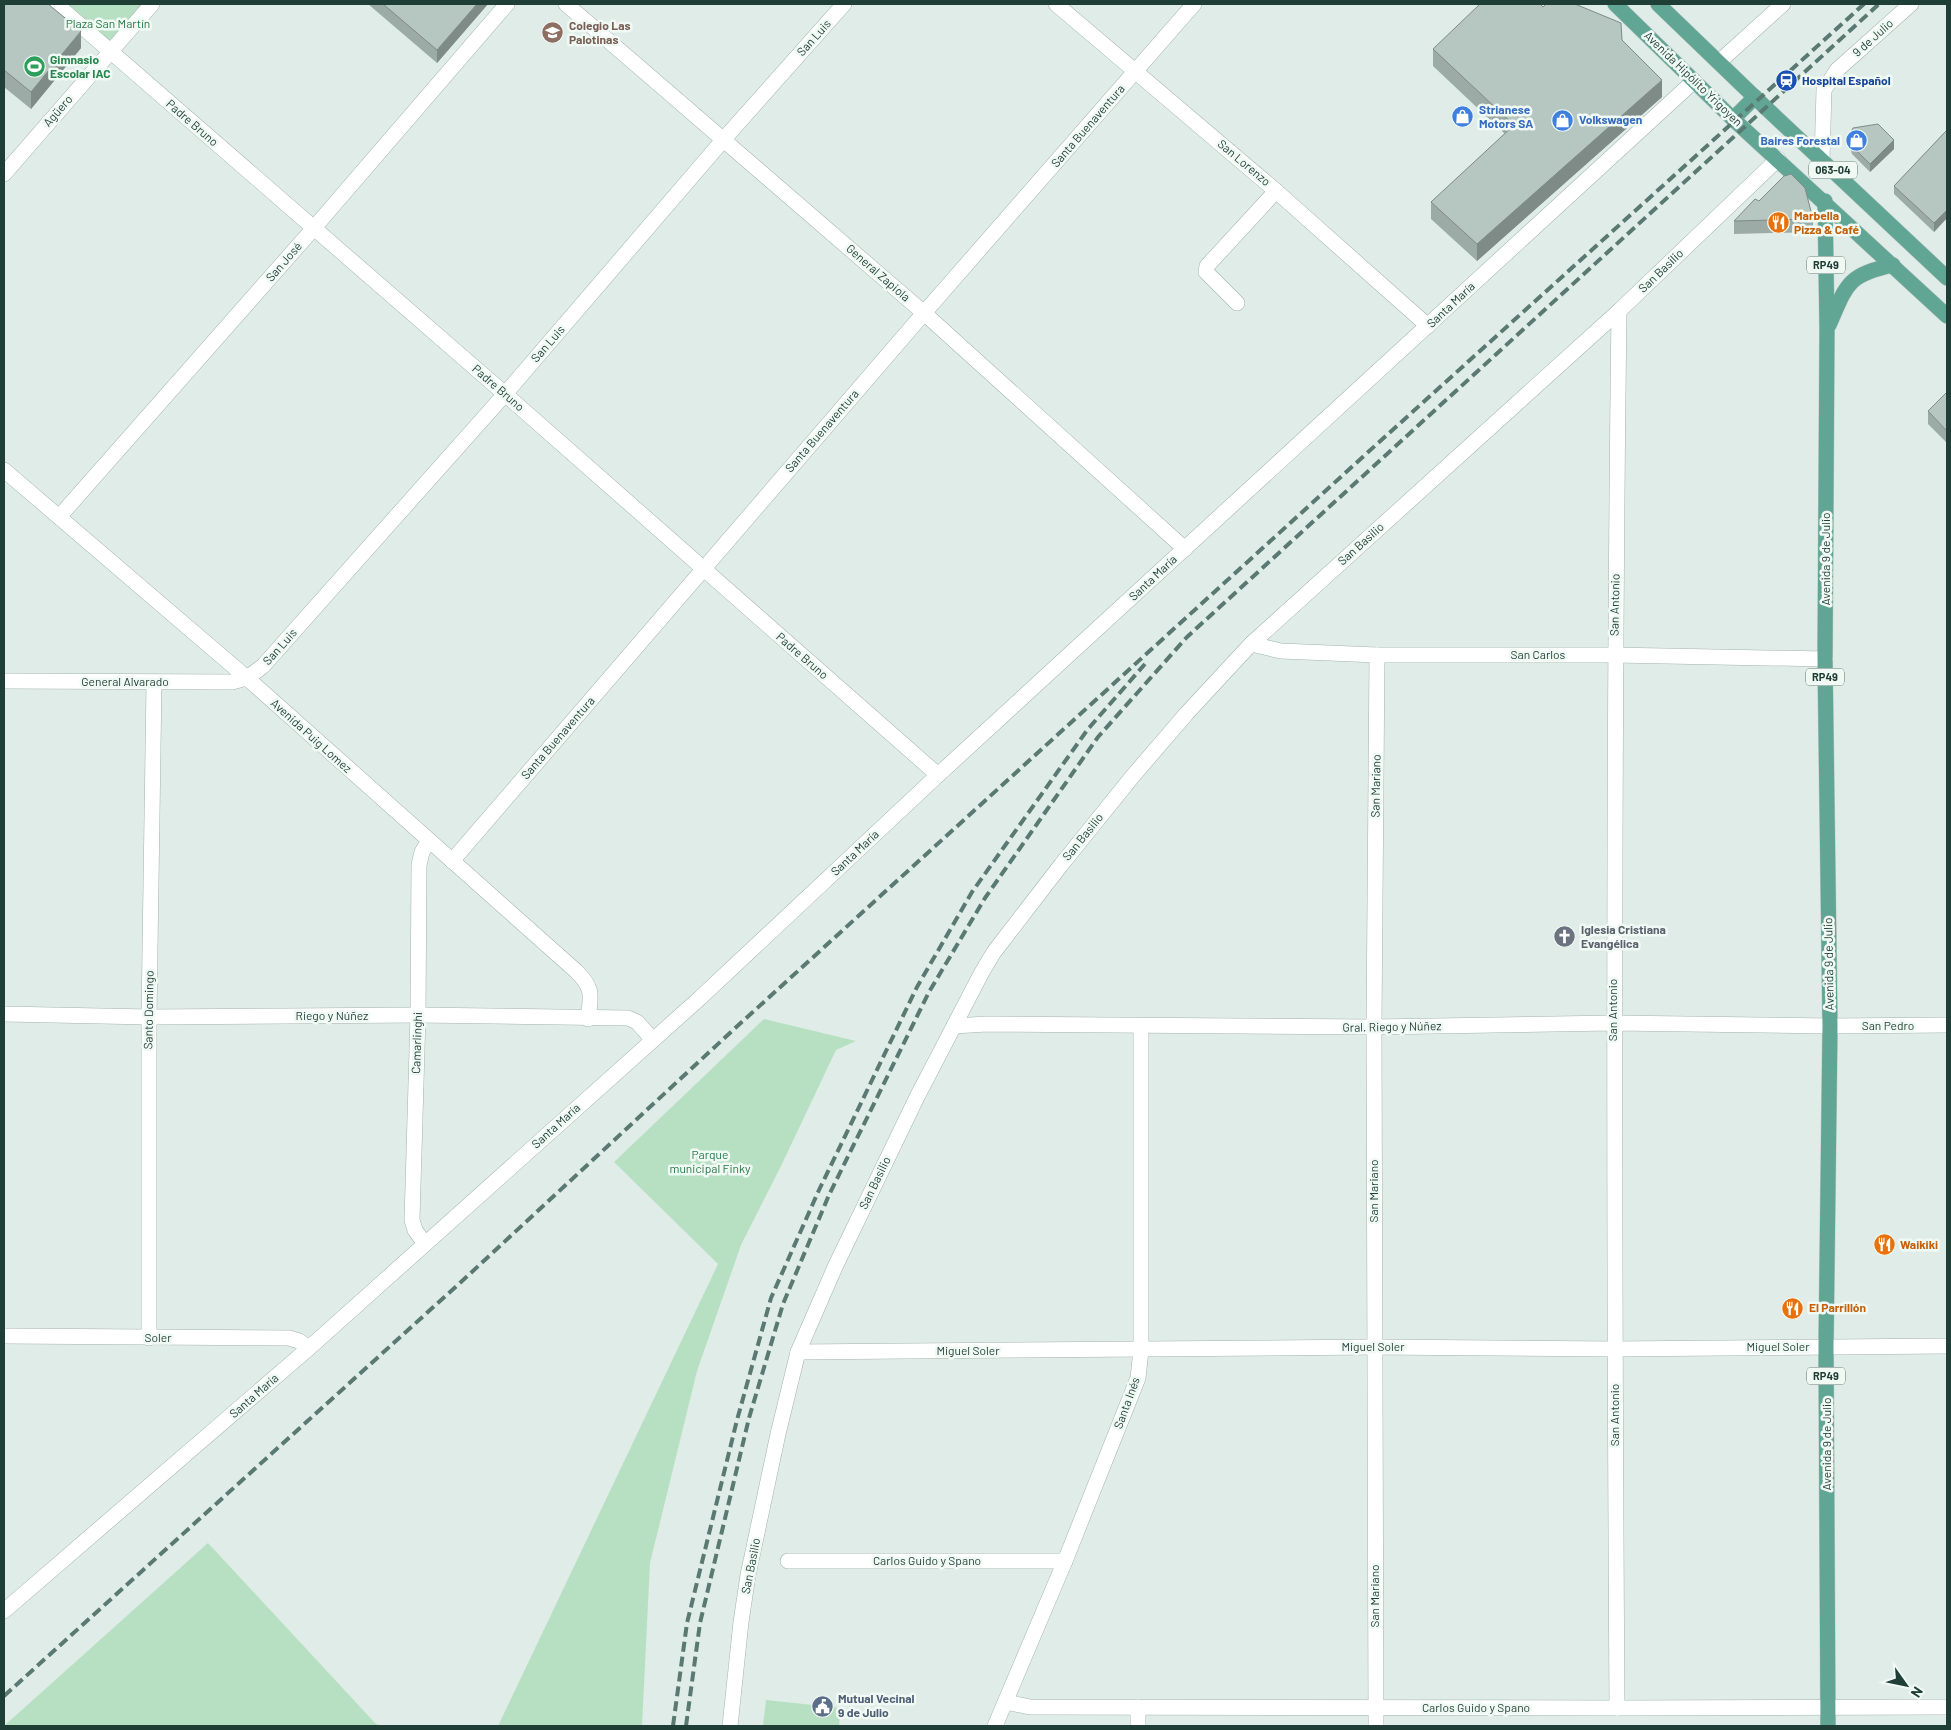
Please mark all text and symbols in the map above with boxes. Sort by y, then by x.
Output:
street label: 9 de Julio [1849,15,1895,59]
park label: Plaza San Martín [66,16,150,30]
street label: San Luis [793,16,833,58]
place label: Colegio Las Palotinas [569,18,631,46]
school or university icon: Colegio Las Palotinas [541,21,565,45]
street label: Avenida Hipólito Yrigoyen [1642,28,1746,129]
place label: Gimnasio Escolar IAC [50,52,111,80]
sports icon: Gimnasio Escolar IAC [22,55,46,79]
station icon: Hospital Español [1774,69,1798,93]
place label: Hospital Español [1802,73,1891,87]
street label: Santa Buenaventura [1048,81,1127,169]
street label: Agüero [40,92,75,129]
street label: Padre Bruno [164,96,221,149]
place label: Strianese Motors SA [1479,102,1533,130]
shop icon: Strianese Motors SA [1451,105,1475,129]
shop icon: Volkswagen [1551,108,1575,132]
place label: Volkswagen [1579,112,1642,126]
shop icon: Baires Forestal [1844,129,1868,153]
place label: Baires Forestal [1760,133,1840,147]
street label: San Lorenzo [1215,136,1274,188]
road number: 063-04 [1809,162,1857,178]
place label: Marbella Pizza & Café [1794,208,1860,236]
restaurant icon: Marbella Pizza & Café [1766,211,1790,235]
street label: San José [262,239,304,284]
street label: General Zapiola [844,241,913,304]
street label: San Basilio [1635,246,1686,295]
road number: RP49 [1807,256,1845,274]
street label: Santa María [1424,279,1477,330]
street label: San Luis [528,322,567,365]
street label: Padre Bruno [470,361,527,414]
street label: Santa Buenaventura [782,386,861,474]
street label: Avenida 9 de Julio [1818,512,1832,606]
street label: San Basilio [1335,519,1386,567]
street label: Santa María [1126,552,1179,603]
street label: San Antonio [1606,574,1622,636]
street label: San Luis [259,625,299,667]
street label: Padre Bruno [774,629,831,682]
street label: San Carlos [1511,647,1566,661]
road number: RP49 [1806,669,1844,686]
street label: General Alvarado [81,674,169,688]
street label: Santa Buenaventura [518,693,597,781]
street label: Avenida Puig Lomez [268,695,355,775]
street label: San Mariano [1367,754,1383,818]
street label: San Basilio [1059,810,1106,863]
street label: Santa María [828,827,881,878]
street label: Avenida 9 de Julio [1820,917,1836,1011]
place label: Iglesia Cristiana Evangélica [1581,922,1666,950]
church icon: Iglesia Cristiana Evangélica [1553,925,1577,949]
street label: Santo Domingo [140,970,156,1050]
street label: San Antonio [1605,979,1619,1041]
street label: Riego y Núñez [296,1008,368,1022]
street label: Camarlinghi [408,1012,424,1074]
street label: Gral. Riego y Núñez [1342,1018,1442,1034]
street label: San Pedro [1862,1018,1914,1032]
street label: Santa María [528,1100,582,1151]
park label: Parque municipal Finky [670,1147,751,1175]
street label: San Basilio [855,1154,893,1211]
street label: San Mariano [1366,1159,1380,1223]
restaurant icon: Waikiki [1872,1233,1896,1257]
place label: Waikiki [1900,1237,1938,1251]
restaurant icon: El Parrillón [1781,1296,1805,1320]
place label: El Parrillón [1809,1300,1866,1314]
street label: Soler [144,1330,172,1344]
street label: Miguel Soler [1341,1339,1405,1353]
street label: Miguel Soler [1746,1339,1810,1353]
street label: Miguel Soler [936,1343,1000,1357]
road number: RP49 [1807,1368,1845,1384]
street label: Santa María [226,1370,281,1420]
street label: Santa Inés [1110,1375,1142,1430]
street label: San Antonio [1607,1384,1621,1446]
street label: Avenida 9 de Julio [1819,1397,1833,1491]
street label: San Basilio [738,1537,762,1595]
street label: Carlos Guido y Spano [873,1553,981,1567]
street label: San Mariano [1367,1564,1381,1628]
north arrow [1881,1660,1931,1710]
text: N [1908,1684,1927,1701]
place label: Mutual Vecinal 9 de Julio [838,1691,915,1719]
public building icon: Mutual Vecinal 9 de Julio [810,1694,834,1718]
street label: Carlos Guido y Spano [1422,1700,1530,1714]

